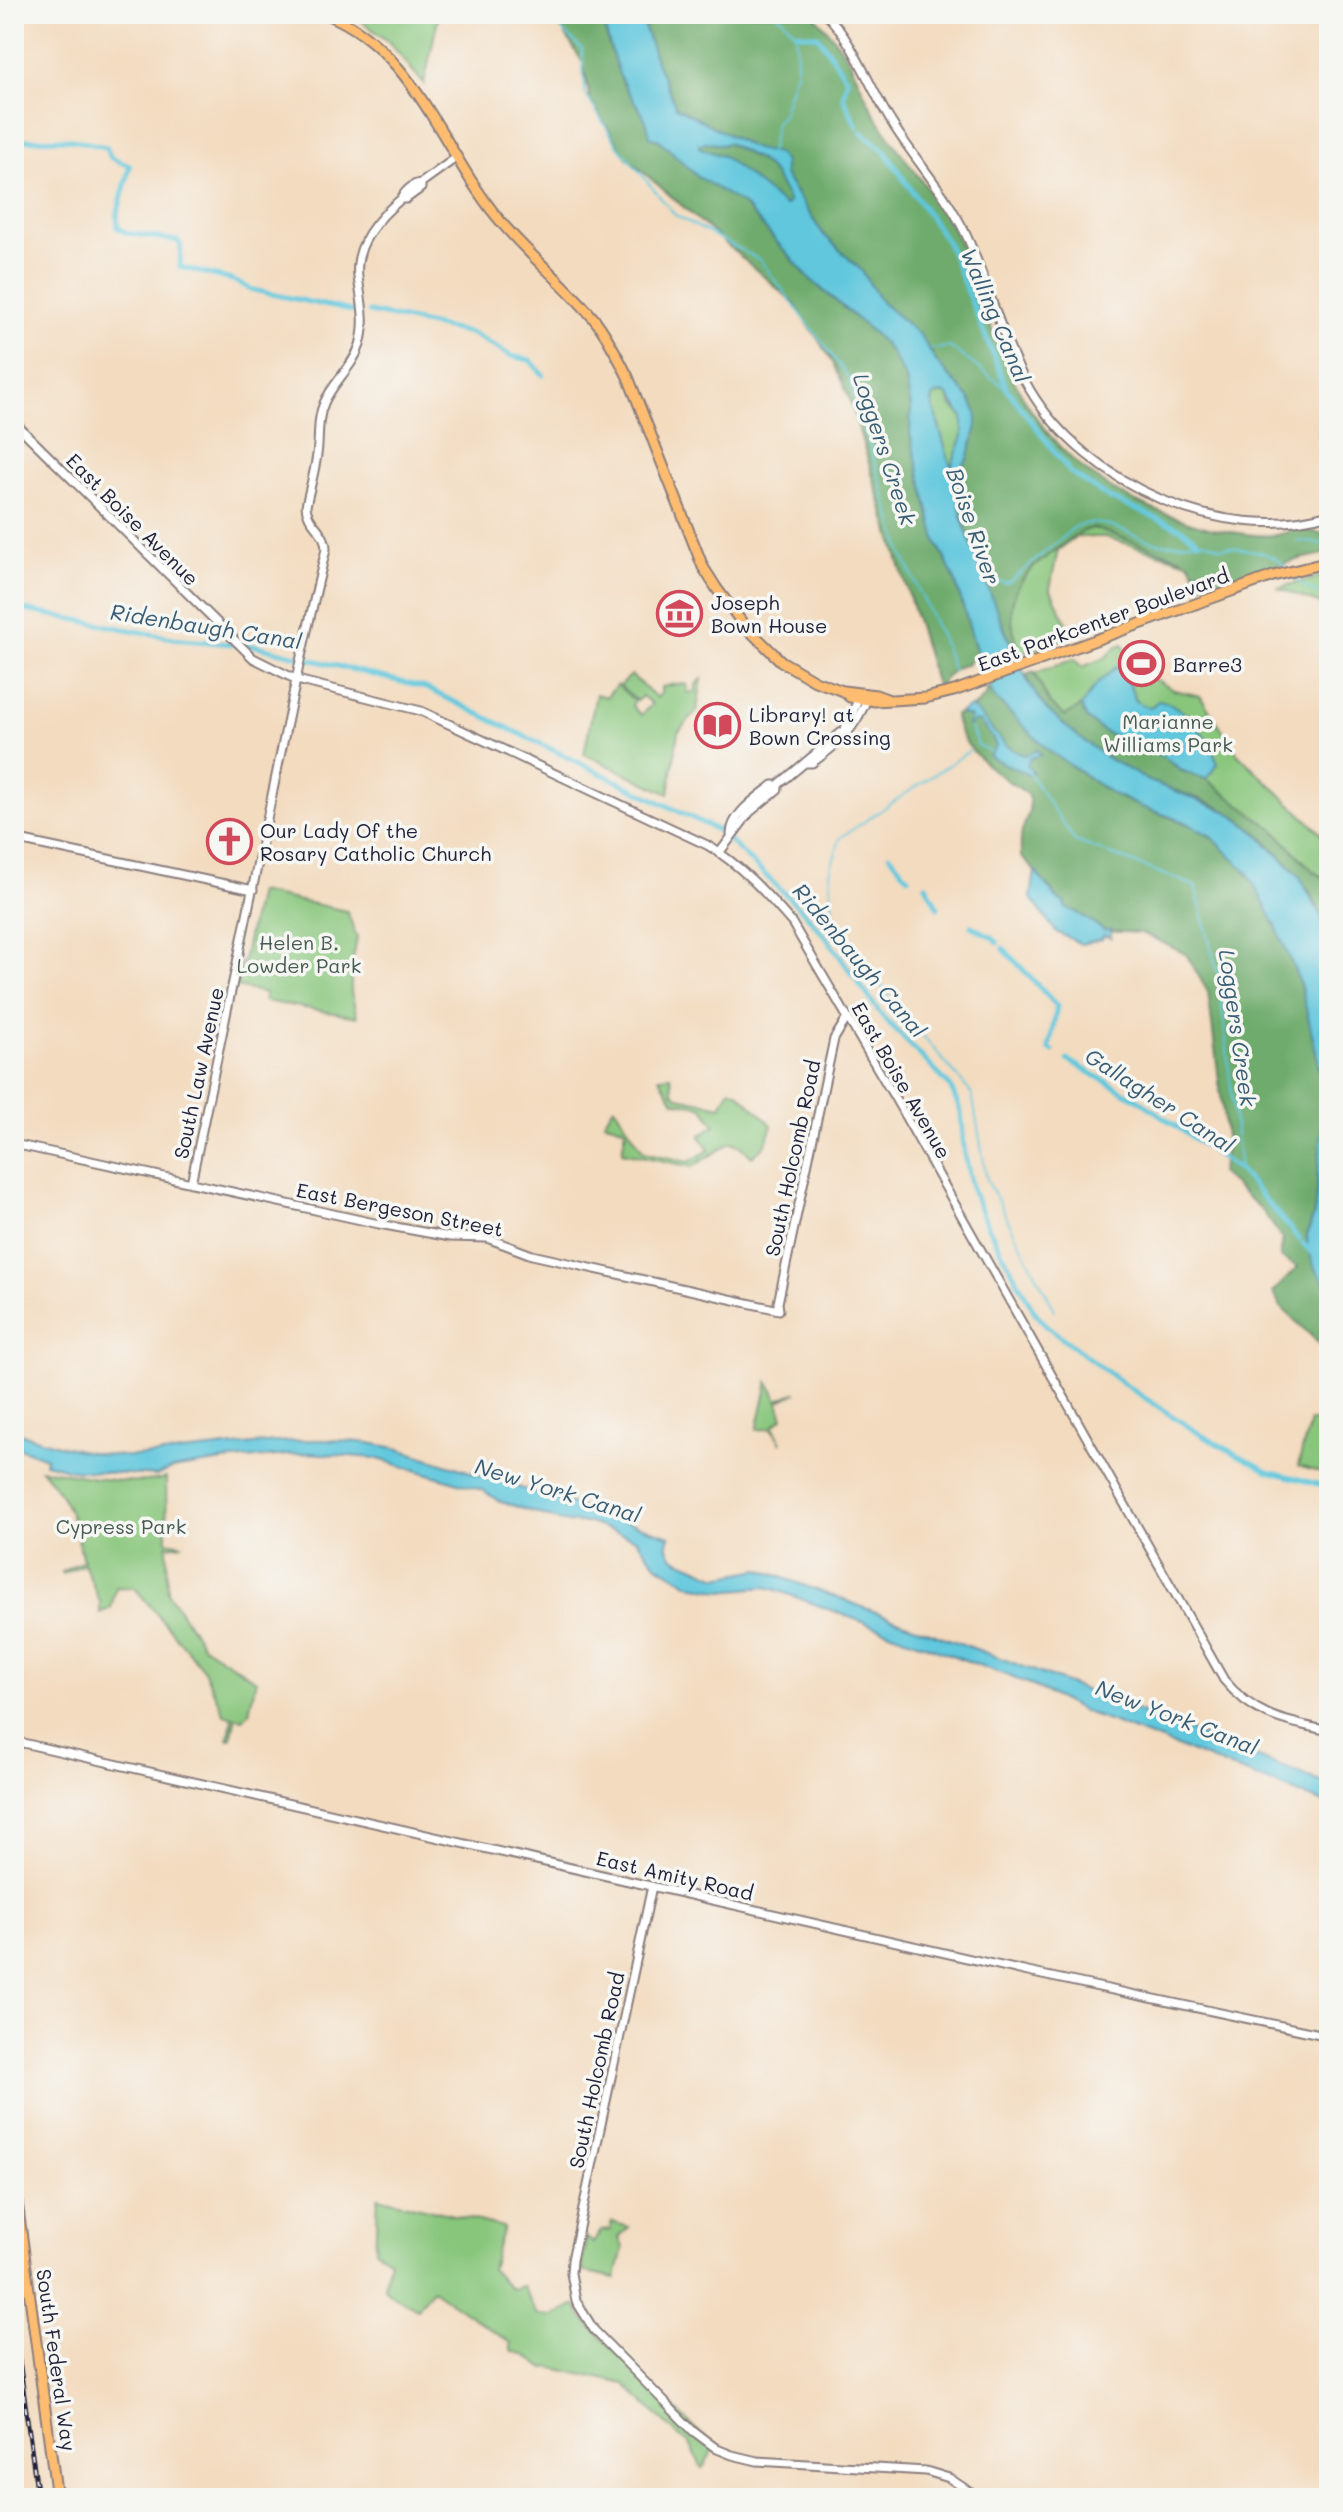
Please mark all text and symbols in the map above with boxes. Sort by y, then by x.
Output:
water label: Walling Canal [955,243,1038,387]
water label: Loggers Creek [847,369,924,530]
street label: East Boise Avenue [61,447,205,591]
water label: Boise River [940,464,1008,588]
street label: East Parkcenter Boulevard [974,561,1232,677]
place label: Joseph Bown House [711,589,827,638]
museum icon: Joseph Bown House [656,590,704,638]
water label: Ridenbaugh Canal [108,597,304,656]
sports icon: Barre3 [1118,640,1166,688]
place label: Barre3 [1173,651,1242,677]
library icon: Library! at Bown Crossing [694,701,742,749]
place label: Library! at Bown Crossing [749,701,891,750]
park label: Marianne Williams Park [1103,708,1233,757]
place label: Our Lady Of the Rosary Catholic Church [260,817,491,866]
church icon: Our Lady Of the Rosary Catholic Church [205,818,253,866]
water label: Ridenbaugh Canal [787,877,934,1044]
park label: Helen B. Lowder Park [237,929,361,978]
water label: Loggers Creek [1213,948,1264,1110]
street label: South Law Avenue [167,985,229,1161]
street label: East Boise Avenue [847,997,957,1163]
water label: Gallagher Canal [1080,1041,1241,1159]
street label: South Holcomb Road [758,1057,826,1259]
street label: East Bergeson Street [294,1176,506,1242]
water label: New York Canal [472,1451,645,1529]
park label: Cypress Park [56,1513,186,1539]
water label: New York Canal [1092,1673,1263,1762]
street label: East Amity Road [594,1844,756,1906]
street label: South Holcomb Road [562,1969,630,2171]
street label: South Federal Way [31,2267,83,2453]

